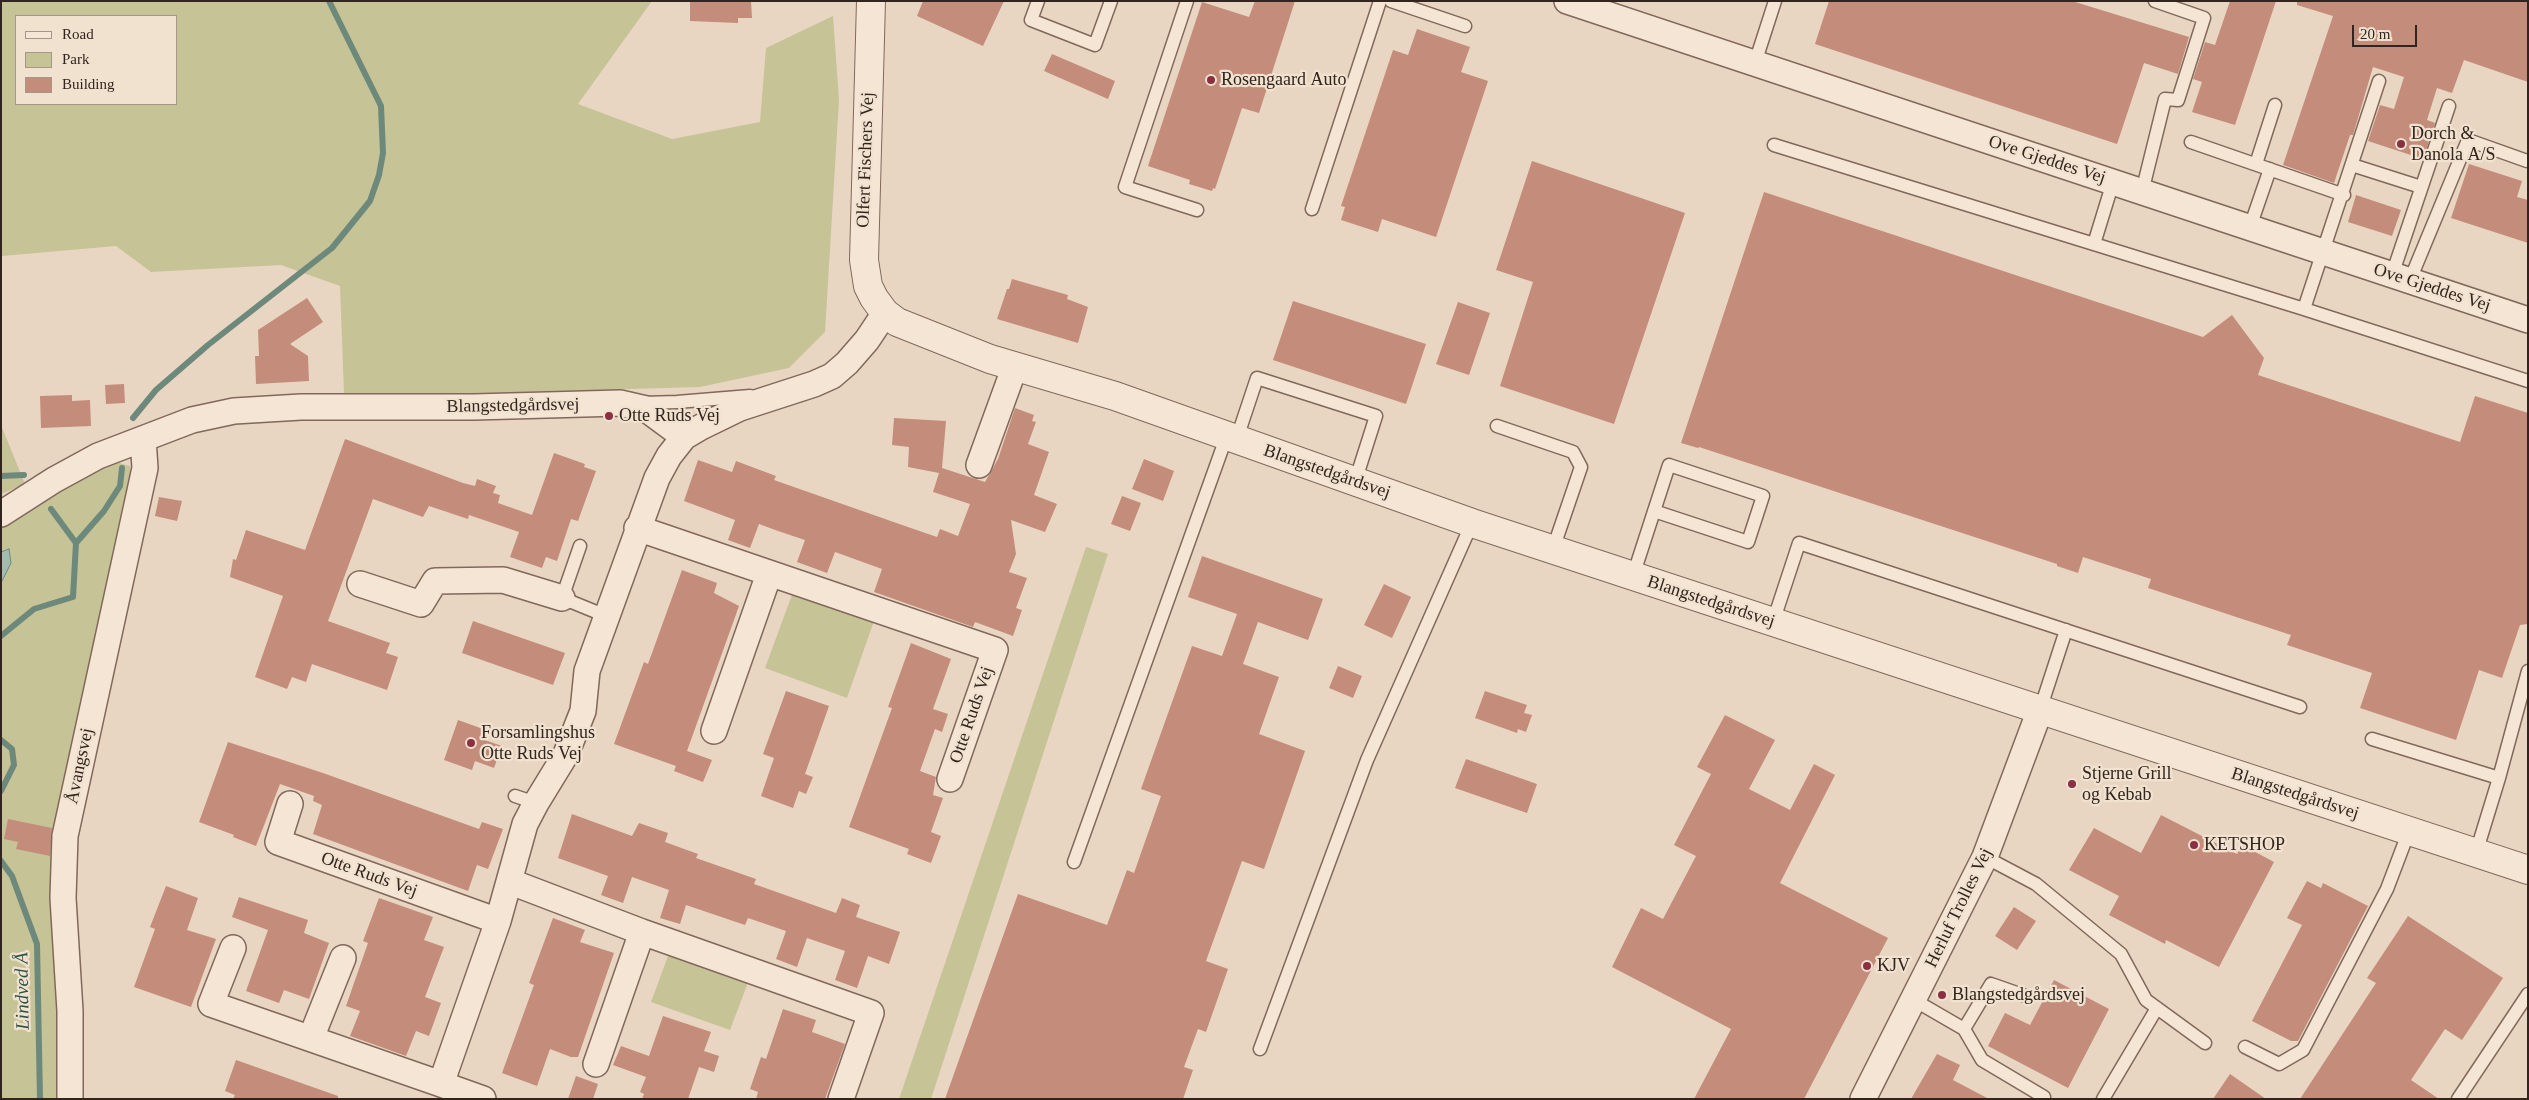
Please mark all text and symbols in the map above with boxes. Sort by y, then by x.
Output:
legend [15,15,178,105]
scale bar [2354,15,2419,47]
text: Road [62,26,94,42]
text: 20 m [2360,26,2390,42]
text: Park [62,51,90,67]
place label: Rosengaard Auto [1221,69,1346,91]
marker: Rosengaard Auto [1205,74,1217,86]
text: Building [62,76,115,92]
street label: Olfert Fischers Vej [853,92,879,228]
place label: Dorch & Danola A/S [2411,123,2495,166]
street label: Ove Gjeddes Vej [1986,131,2108,189]
marker: Dorch & Danola A/S [2395,138,2407,150]
street label: Ove Gjeddes Vej [2371,259,2493,317]
street label: Blangstedgårdsvej [446,394,580,418]
place label: Otte Ruds Vej [619,405,720,427]
marker: Otte Ruds Vej [603,410,615,422]
street label: Blangstedgårdsvej [1261,440,1393,504]
street label: Blangstedgårdsvej [1644,571,1778,633]
street label: Otte Ruds Vej [945,664,999,766]
place label: Forsamlingshus Otte Ruds Vej [481,722,595,764]
street label: Åvangsvej [61,726,99,806]
marker: Forsamlingshus Otte Ruds Vej [465,737,477,749]
place label: Stjerne Grill og Kebab [2082,763,2171,806]
street label: Blangstedgårdsvej [2228,763,2362,825]
marker: Stjerne Grill og Kebab [2066,778,2078,790]
place label: KETSHOP [2204,834,2285,856]
marker: KETSHOP [2188,839,2200,851]
street label: Herluf Trolles Vej [1921,845,1997,971]
street label: Otte Ruds Vej [318,848,420,902]
water label: Lindved Å [11,952,35,1030]
place label: KJV [1877,955,1910,977]
marker: KJV [1861,960,1873,972]
place label: Blangstedgårdsvej [1952,984,2085,1006]
marker: Blangstedgårdsvej [1936,989,1948,1001]

